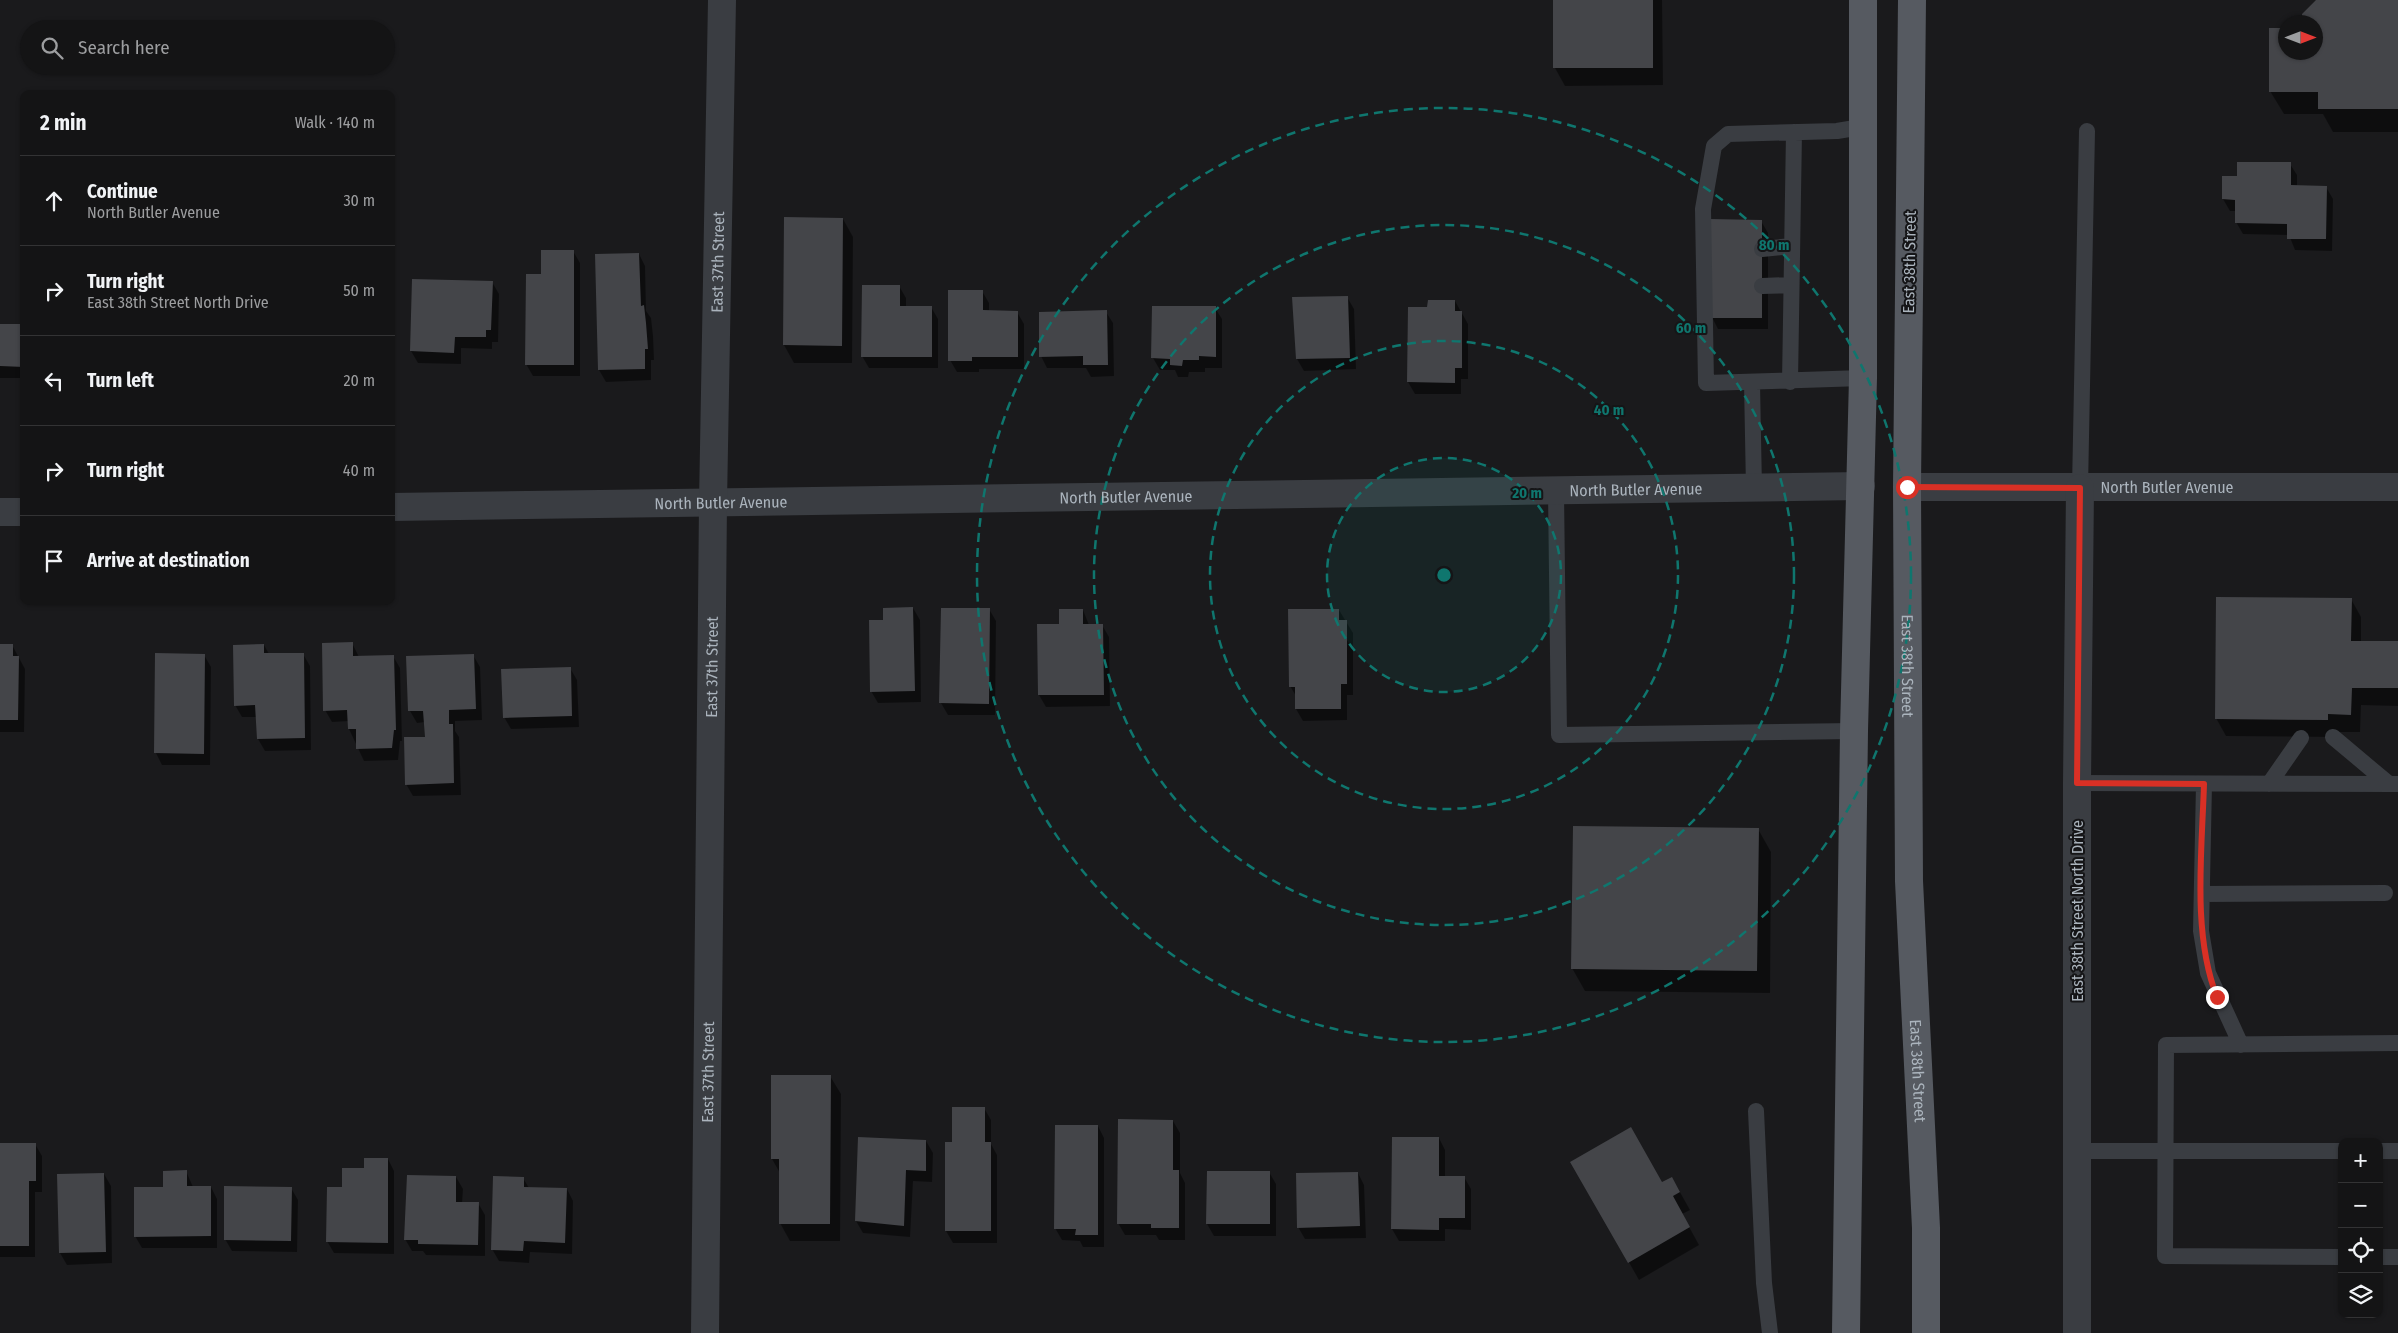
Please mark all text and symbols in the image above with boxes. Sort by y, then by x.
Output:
north arrow [2278,15,2323,60]
search box [20,20,395,75]
icon: search [38,34,66,62]
text: Search here [78,36,170,59]
text: 2 min [40,110,87,136]
text: Walk · 140 m [295,113,375,132]
text: Continue [87,180,158,203]
icon: ahead [40,187,68,215]
text: 30 m [343,191,375,210]
text: North Butler Avenue [87,203,220,222]
street label: East 38th Street [1899,210,1920,314]
street label: East 37th Street [707,211,728,313]
text: 80 m [1759,236,1789,254]
text: Turn right [87,270,164,293]
icon: right [40,277,68,305]
text: 50 m [343,281,375,300]
text: East 38th Street North Drive [87,293,269,312]
text: 60 m [1676,319,1706,337]
icon: left [40,367,68,395]
text: Turn left [87,369,154,392]
text: 20 m [344,371,375,390]
text: 40 m [1594,401,1624,419]
icon: right [40,457,68,485]
text: Turn right [87,459,164,482]
text: 40 m [343,461,375,480]
route start [1896,476,1919,499]
street label: North Butler Avenue [2101,478,2234,497]
street label: North Butler Avenue [1569,479,1703,500]
text: 20 m [1511,484,1542,502]
street label: North Butler Avenue [1059,487,1193,507]
street label: North Butler Avenue [654,492,788,513]
icon: arrive [40,547,68,575]
text: Arrive at destination [87,549,250,572]
centre of rings [1435,566,1453,584]
street label: East 38th Street [1898,614,1917,718]
street label: East 37th Street [702,616,722,718]
street label: East 38th Street North Drive [2068,820,2087,1002]
route end [2206,986,2229,1009]
street label: East 38th Street [1906,1019,1930,1123]
street label: East 37th Street [698,1021,718,1123]
map controls [2338,1138,2383,1318]
button: + [2338,1138,2383,1183]
button: − [2338,1183,2383,1228]
button: locate [2338,1228,2383,1273]
button: layers [2338,1273,2383,1318]

